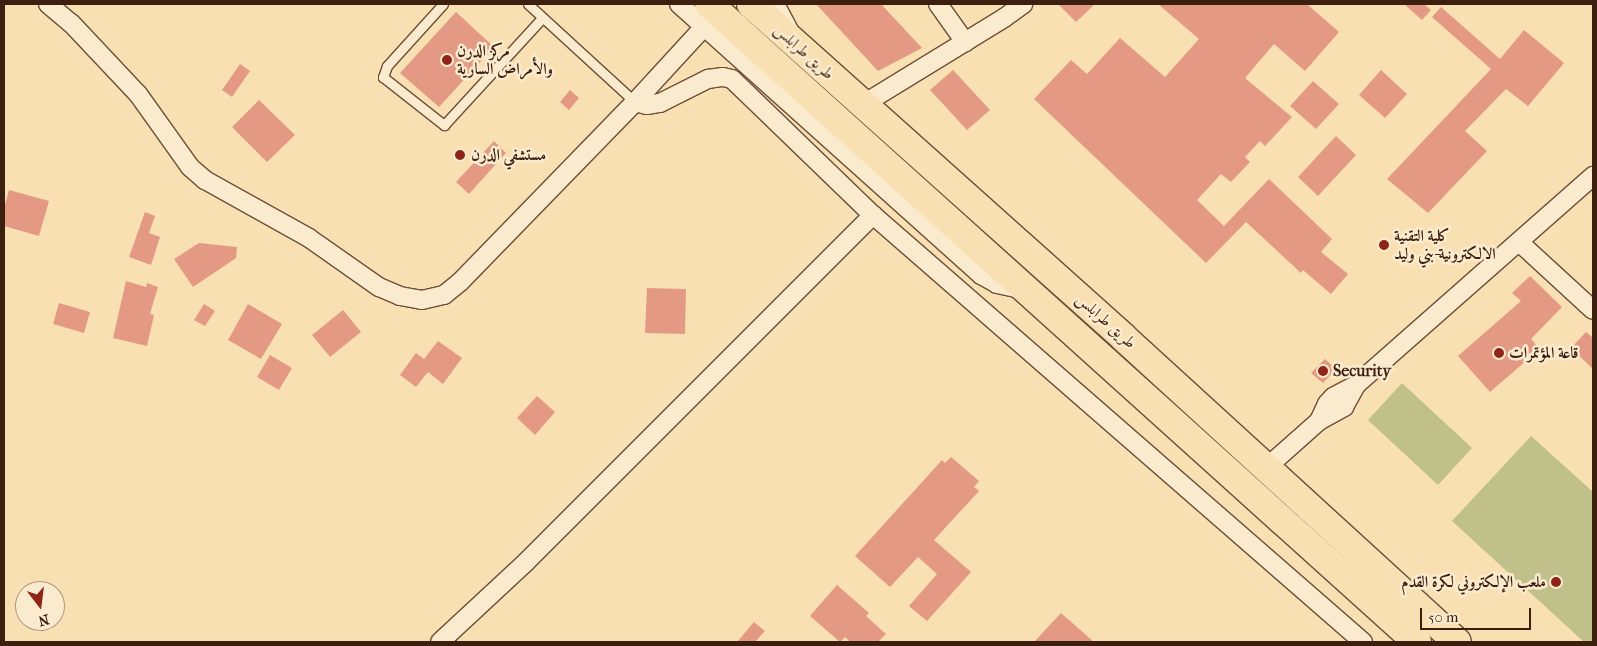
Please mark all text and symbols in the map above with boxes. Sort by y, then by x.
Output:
street label: طريق طرابلس [770,20,838,84]
place label: مركز الدرن والأمراض السارية [457,41,553,79]
marker: مركز الدرن والأمراض السارية [441,54,453,66]
place label: مستشفي الدرن [471,145,546,165]
marker: مستشفي الدرن [453,148,467,162]
place label: كلية التقنية الالكترونية-بني وليد [1394,226,1496,264]
marker: كلية التقنية الالكترونية-بني وليد [1378,239,1390,251]
street label: طريق طرابلس [1072,289,1140,353]
place label: قاعة المؤتمرات [1509,343,1579,363]
marker: قاعة المؤتمرات [1493,347,1505,359]
place label: Security [1333,361,1391,381]
marker: Security [1317,365,1329,377]
place label: ملعب الإلكتروني لكرة القدم [1401,572,1546,592]
marker: ملعب الإلكتروني لكرة القدم [1550,576,1562,588]
north arrow [15,581,65,631]
scale bar [1422,598,1533,630]
text: 50 m [1428,608,1458,626]
text: N [36,610,51,630]

